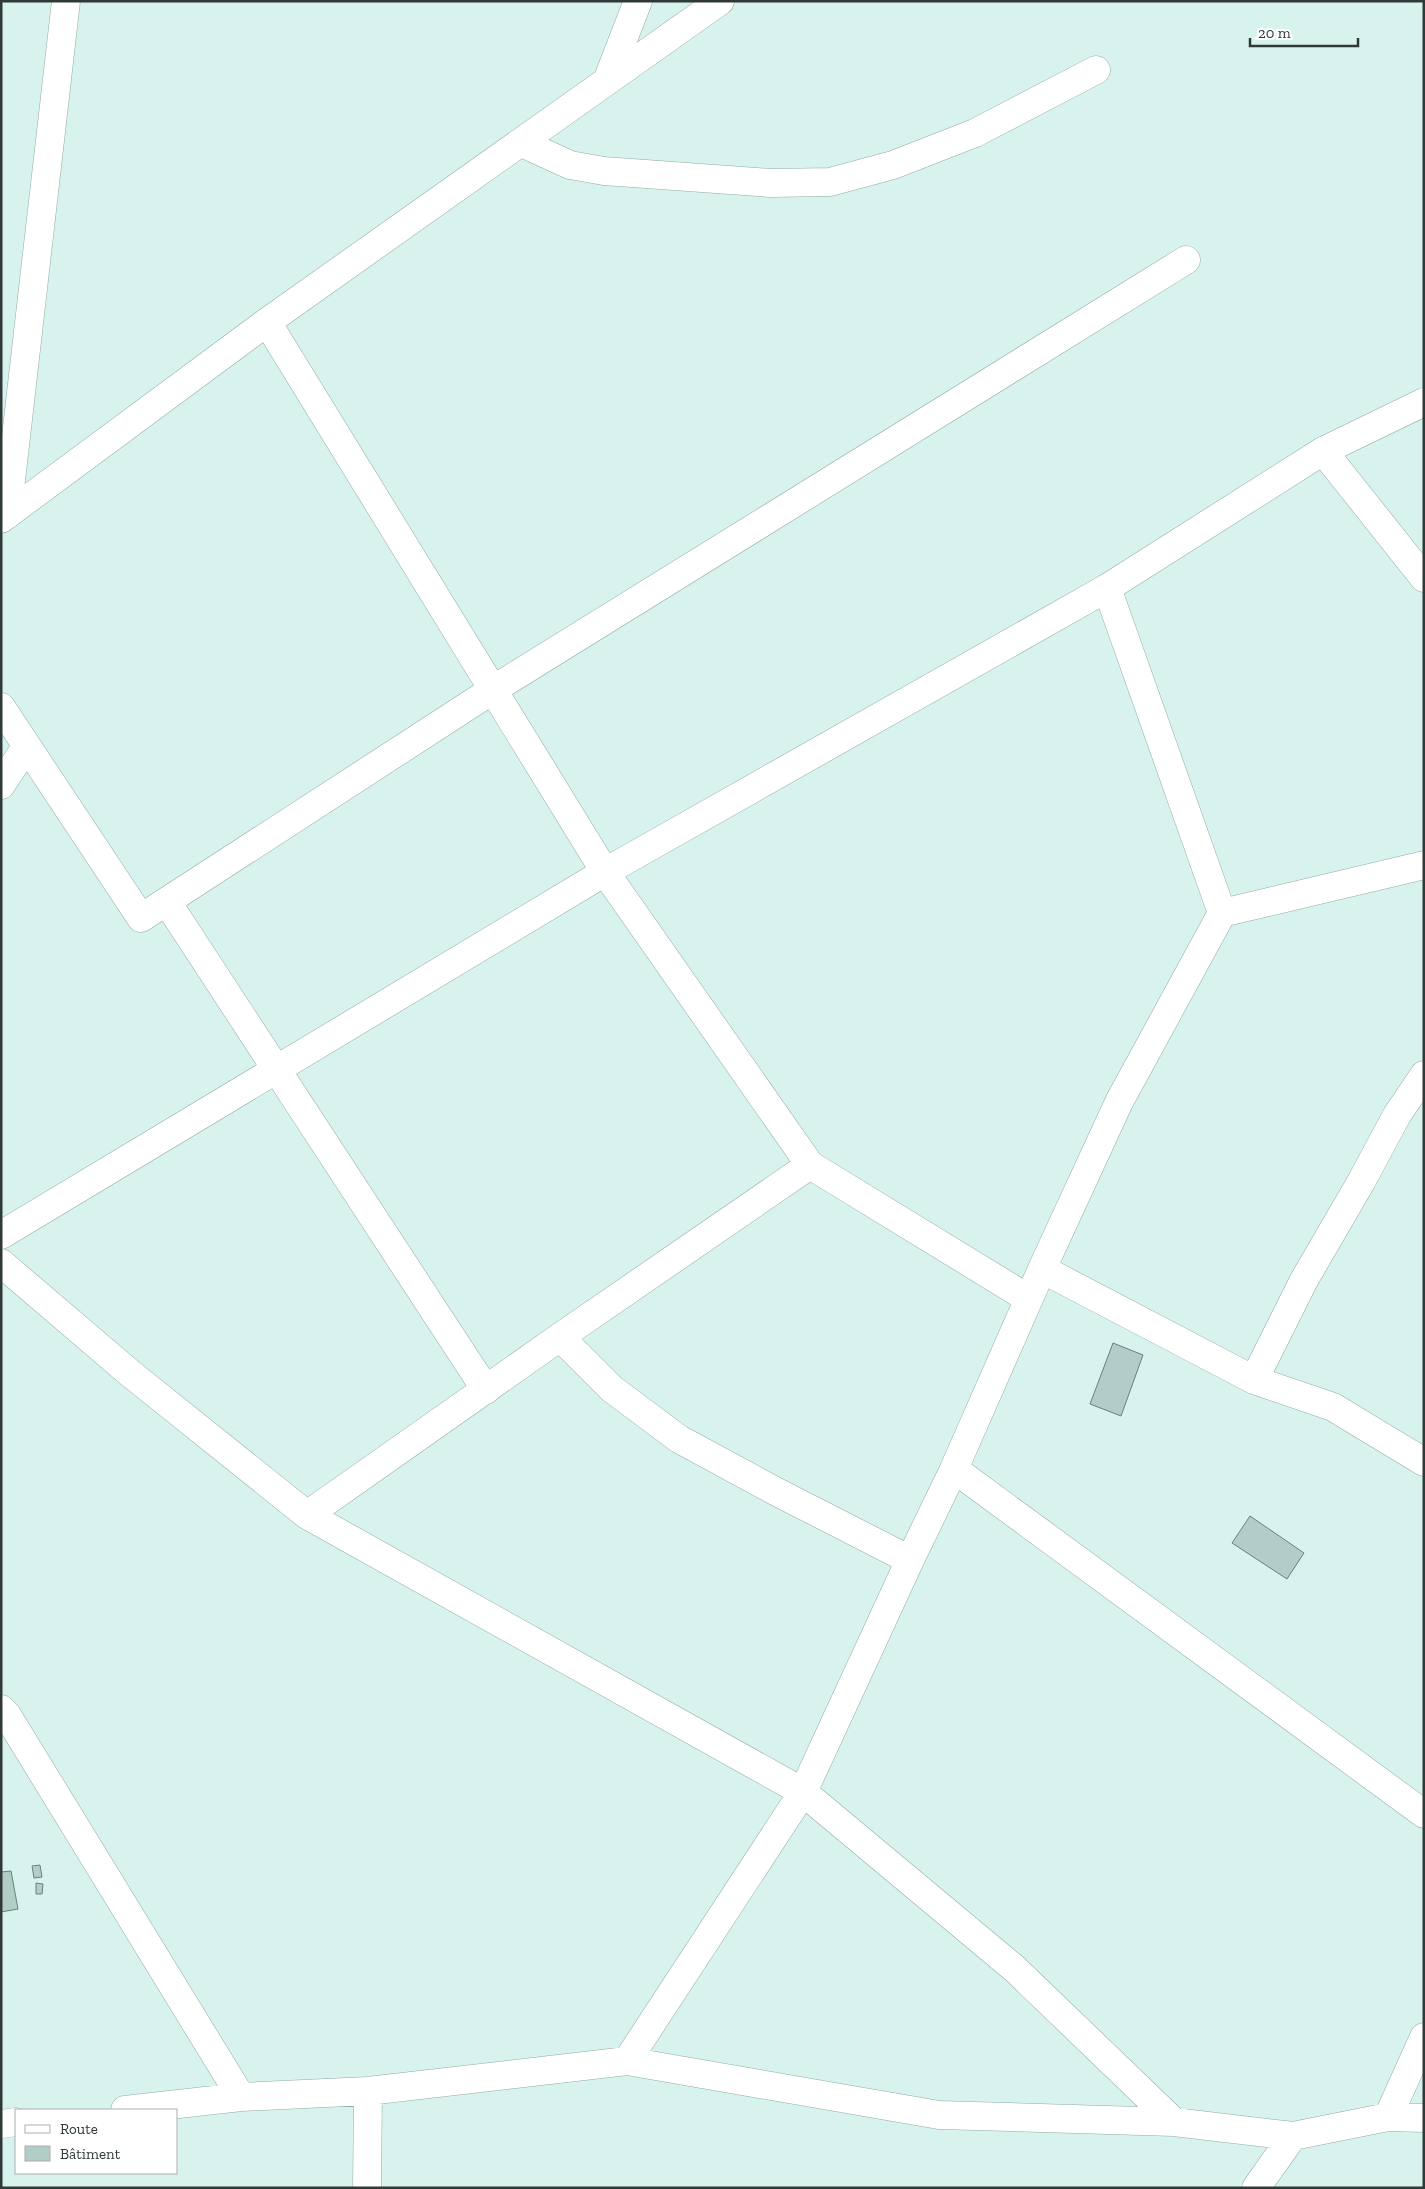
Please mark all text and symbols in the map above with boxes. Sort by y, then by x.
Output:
scale bar [1250,15,1358,47]
text: 20 m [1258,24,1291,42]
legend [15,2109,178,2174]
text: Route [60,2120,98,2138]
text: Bâtiment [60,2145,121,2163]

